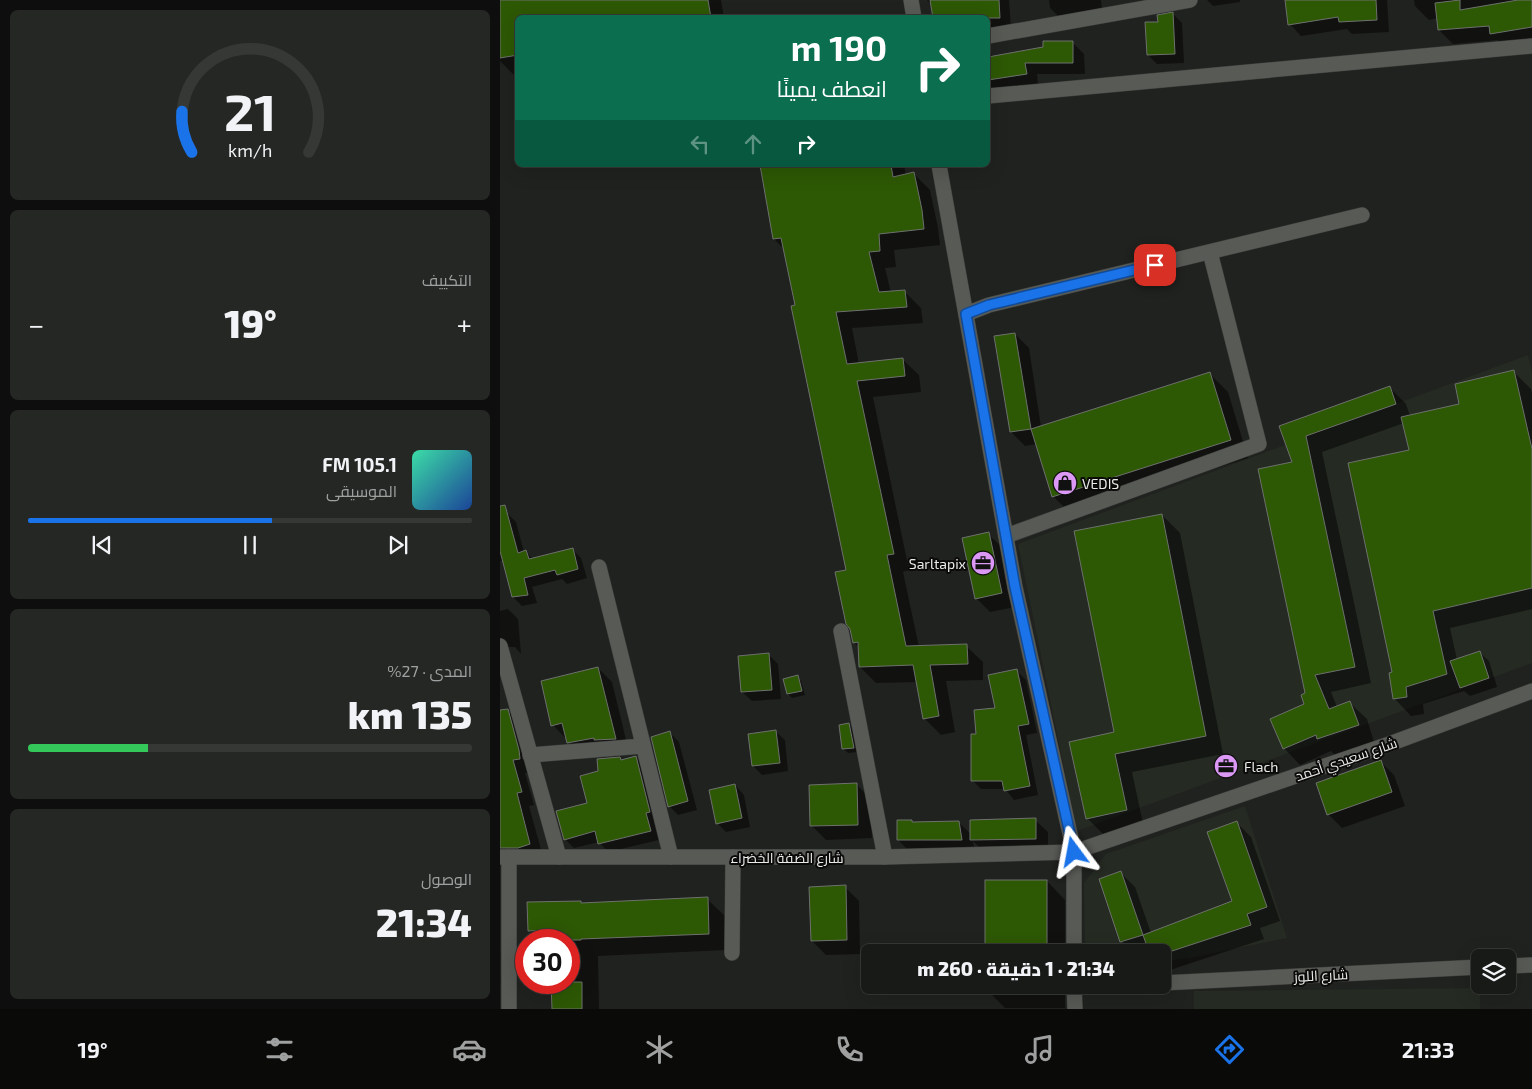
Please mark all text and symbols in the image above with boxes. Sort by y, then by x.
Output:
text: 190 m [791,26,887,68]
icon: right [905,35,970,100]
text: انعطف يمينًا [776,75,887,101]
text: 21 [224,79,276,141]
icon: left [686,130,714,158]
icon: ahead [739,130,767,158]
icon: right [792,130,820,158]
text: km/h [228,139,272,161]
pin [1134,244,1176,286]
icon: arrive [1141,251,1169,279]
text: التكييف [422,270,472,289]
text: 19° [224,300,277,346]
text: − [28,307,44,341]
text: + [457,307,472,341]
text: 105.1 FM [322,453,397,476]
shop icon: VEDIS [1052,470,1078,496]
place label: VEDIS [1082,475,1119,492]
text: الموسيقى [326,481,397,500]
icon: previous [88,531,116,559]
icon: pause [236,531,264,559]
icon: next [384,531,412,559]
office icon: Sarltapix [970,550,996,576]
place label: Sarltapix [909,555,967,572]
text: المدى · 27% [387,661,472,680]
text: 135 km [348,691,472,737]
street label: شارع سعيدي أحمد [1293,734,1400,788]
office icon: Flach [1213,753,1239,779]
place label: Flach [1244,758,1278,775]
position arrow [1047,825,1099,877]
street label: شارع الضفة الخضراء [730,849,844,867]
text: الوصول [421,869,472,888]
text: 21:34 [376,899,472,945]
speed limit sign: 30 [515,929,580,994]
map controls [1471,949,1516,994]
button: layers [1471,949,1516,994]
text: 21:34 · 1 دقيقة · 260 m [917,957,1115,980]
street label: شارع اللوز [1293,965,1348,986]
icon: filters [262,1032,297,1067]
icon: car [452,1032,487,1067]
icon: climate [642,1032,677,1067]
icon: phone [832,1032,867,1067]
icon: music [1022,1032,1057,1067]
icon: directions [1212,1032,1247,1067]
text: 19° [77,1036,108,1062]
text: 21:33 [1402,1036,1455,1062]

